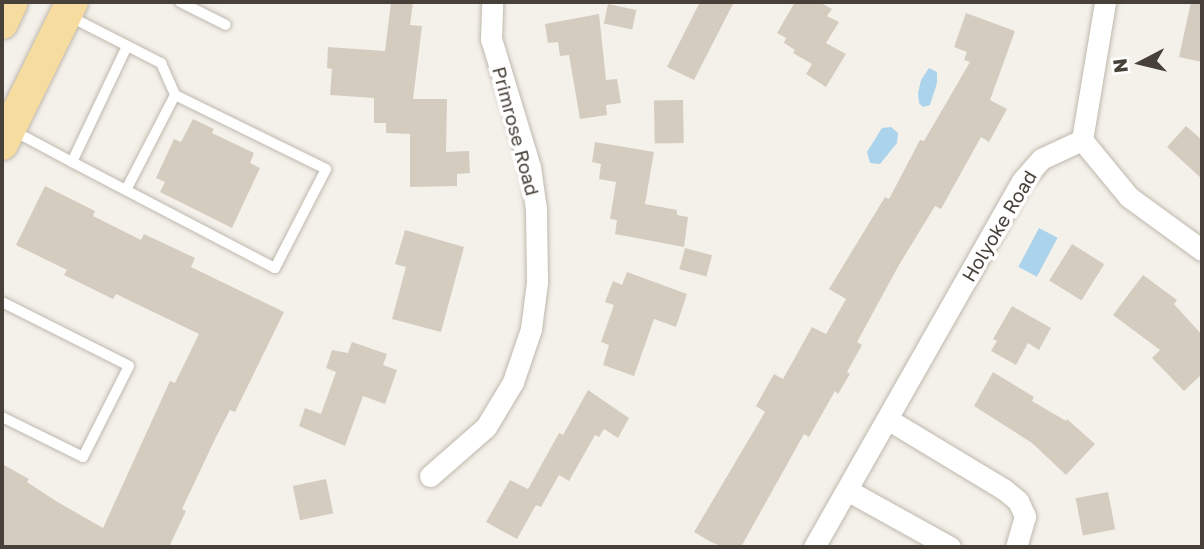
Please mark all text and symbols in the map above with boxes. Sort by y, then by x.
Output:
north arrow [1106,28,1176,98]
text: N [1107,57,1132,74]
street label: Primrose Road [488,64,544,198]
street label: Holyoke Road [957,166,1041,286]

